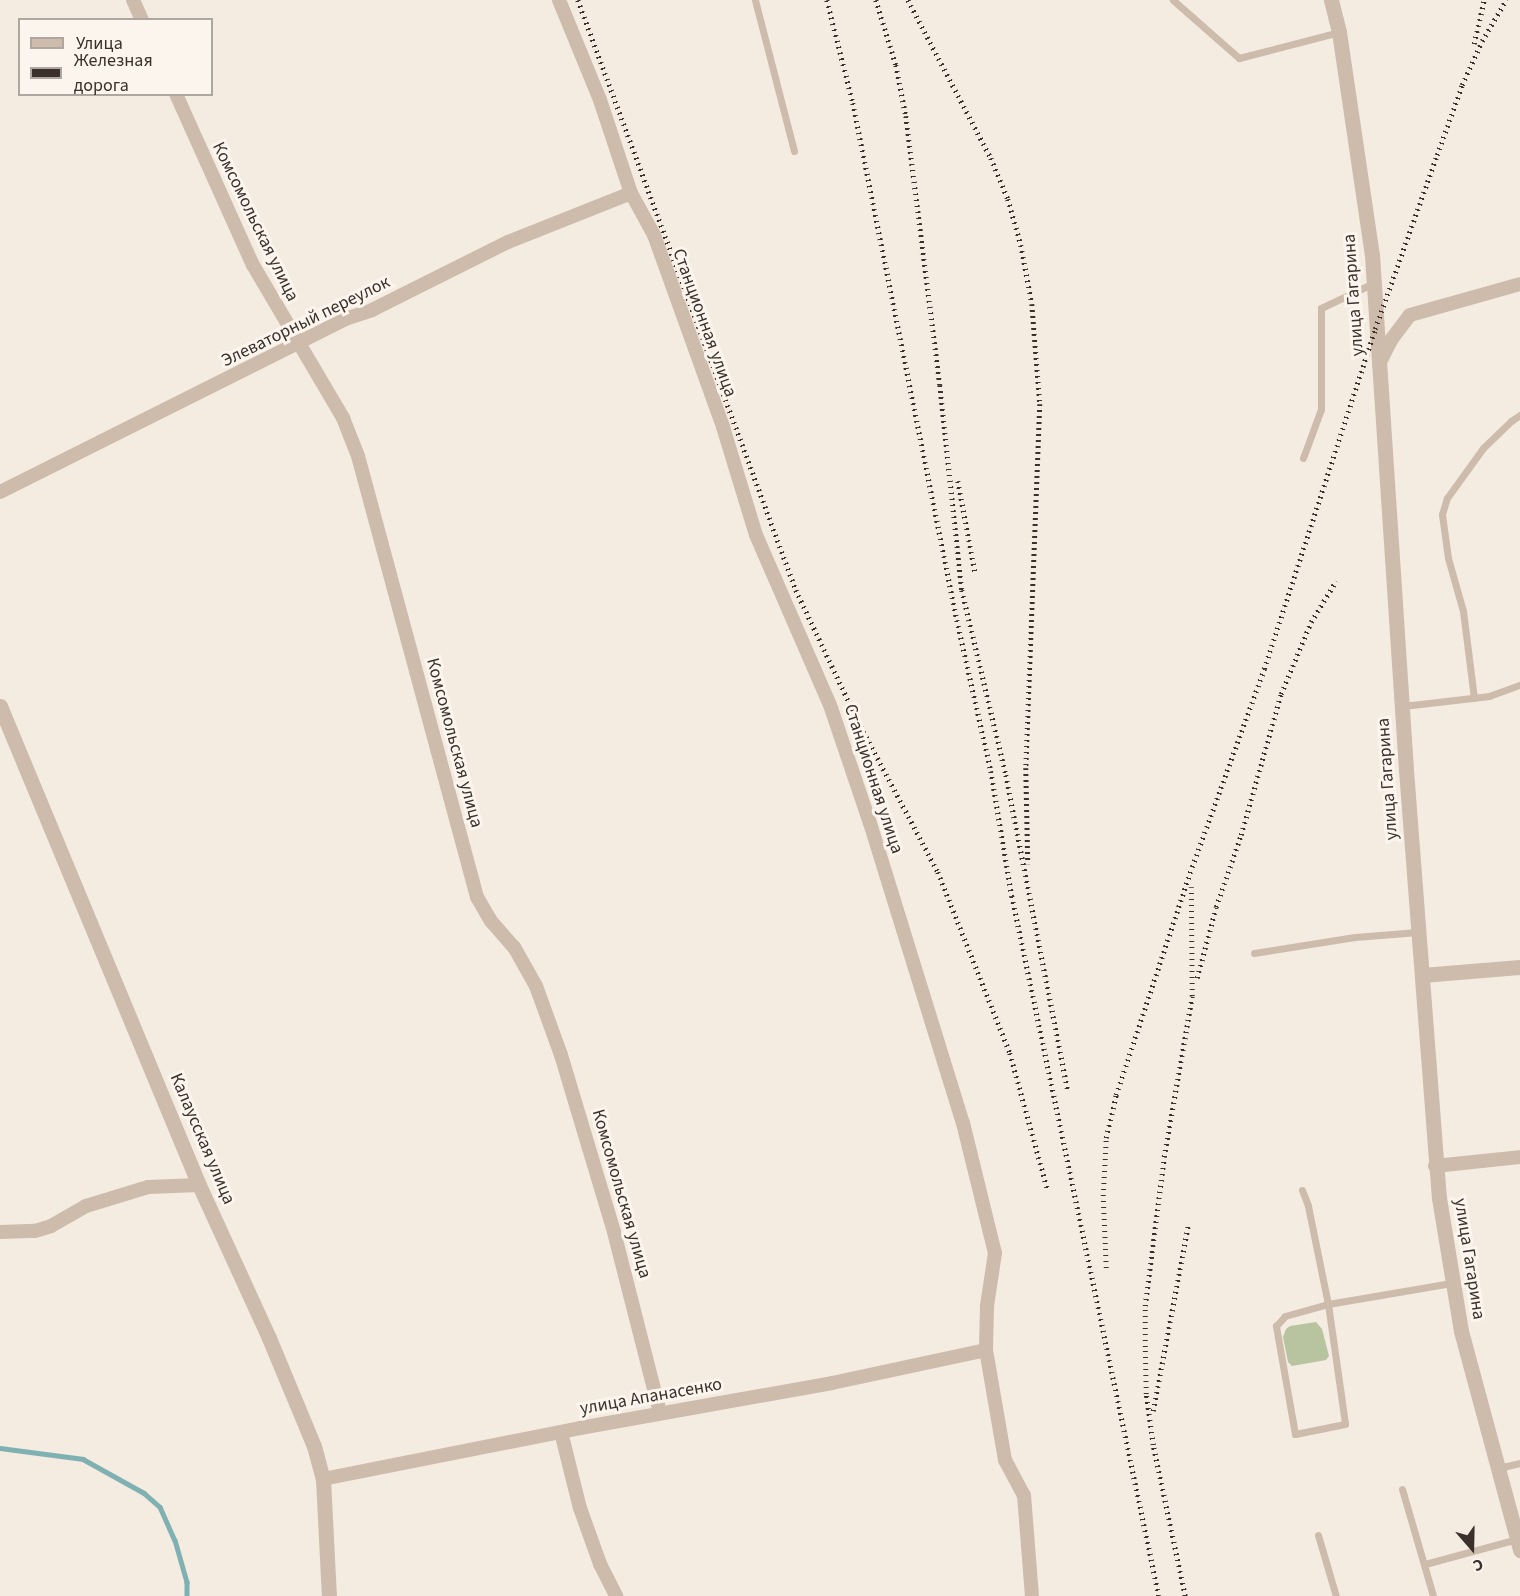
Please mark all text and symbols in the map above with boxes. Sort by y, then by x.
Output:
legend [18,18,213,96]
text: Улица [76,31,123,56]
text: Железная дорога [74,48,153,98]
street label: Комсомольская улица [207,139,303,305]
street label: улица Гагарина [1339,233,1369,357]
street label: Станционная улица [667,246,741,400]
street label: Элеваторный переулок [218,272,394,372]
street label: Комсомольская улица [421,656,487,830]
street label: Станционная улица [839,701,907,857]
street label: улица Гагарина [1373,717,1403,841]
street label: Калаусская улица [165,1070,239,1208]
street label: Комсомольская улица [587,1107,655,1281]
street label: улица Гагарина [1449,1197,1489,1321]
street label: улица Апанасенко [578,1374,724,1420]
north arrow [1442,1518,1502,1578]
text: С [1470,1553,1486,1577]

